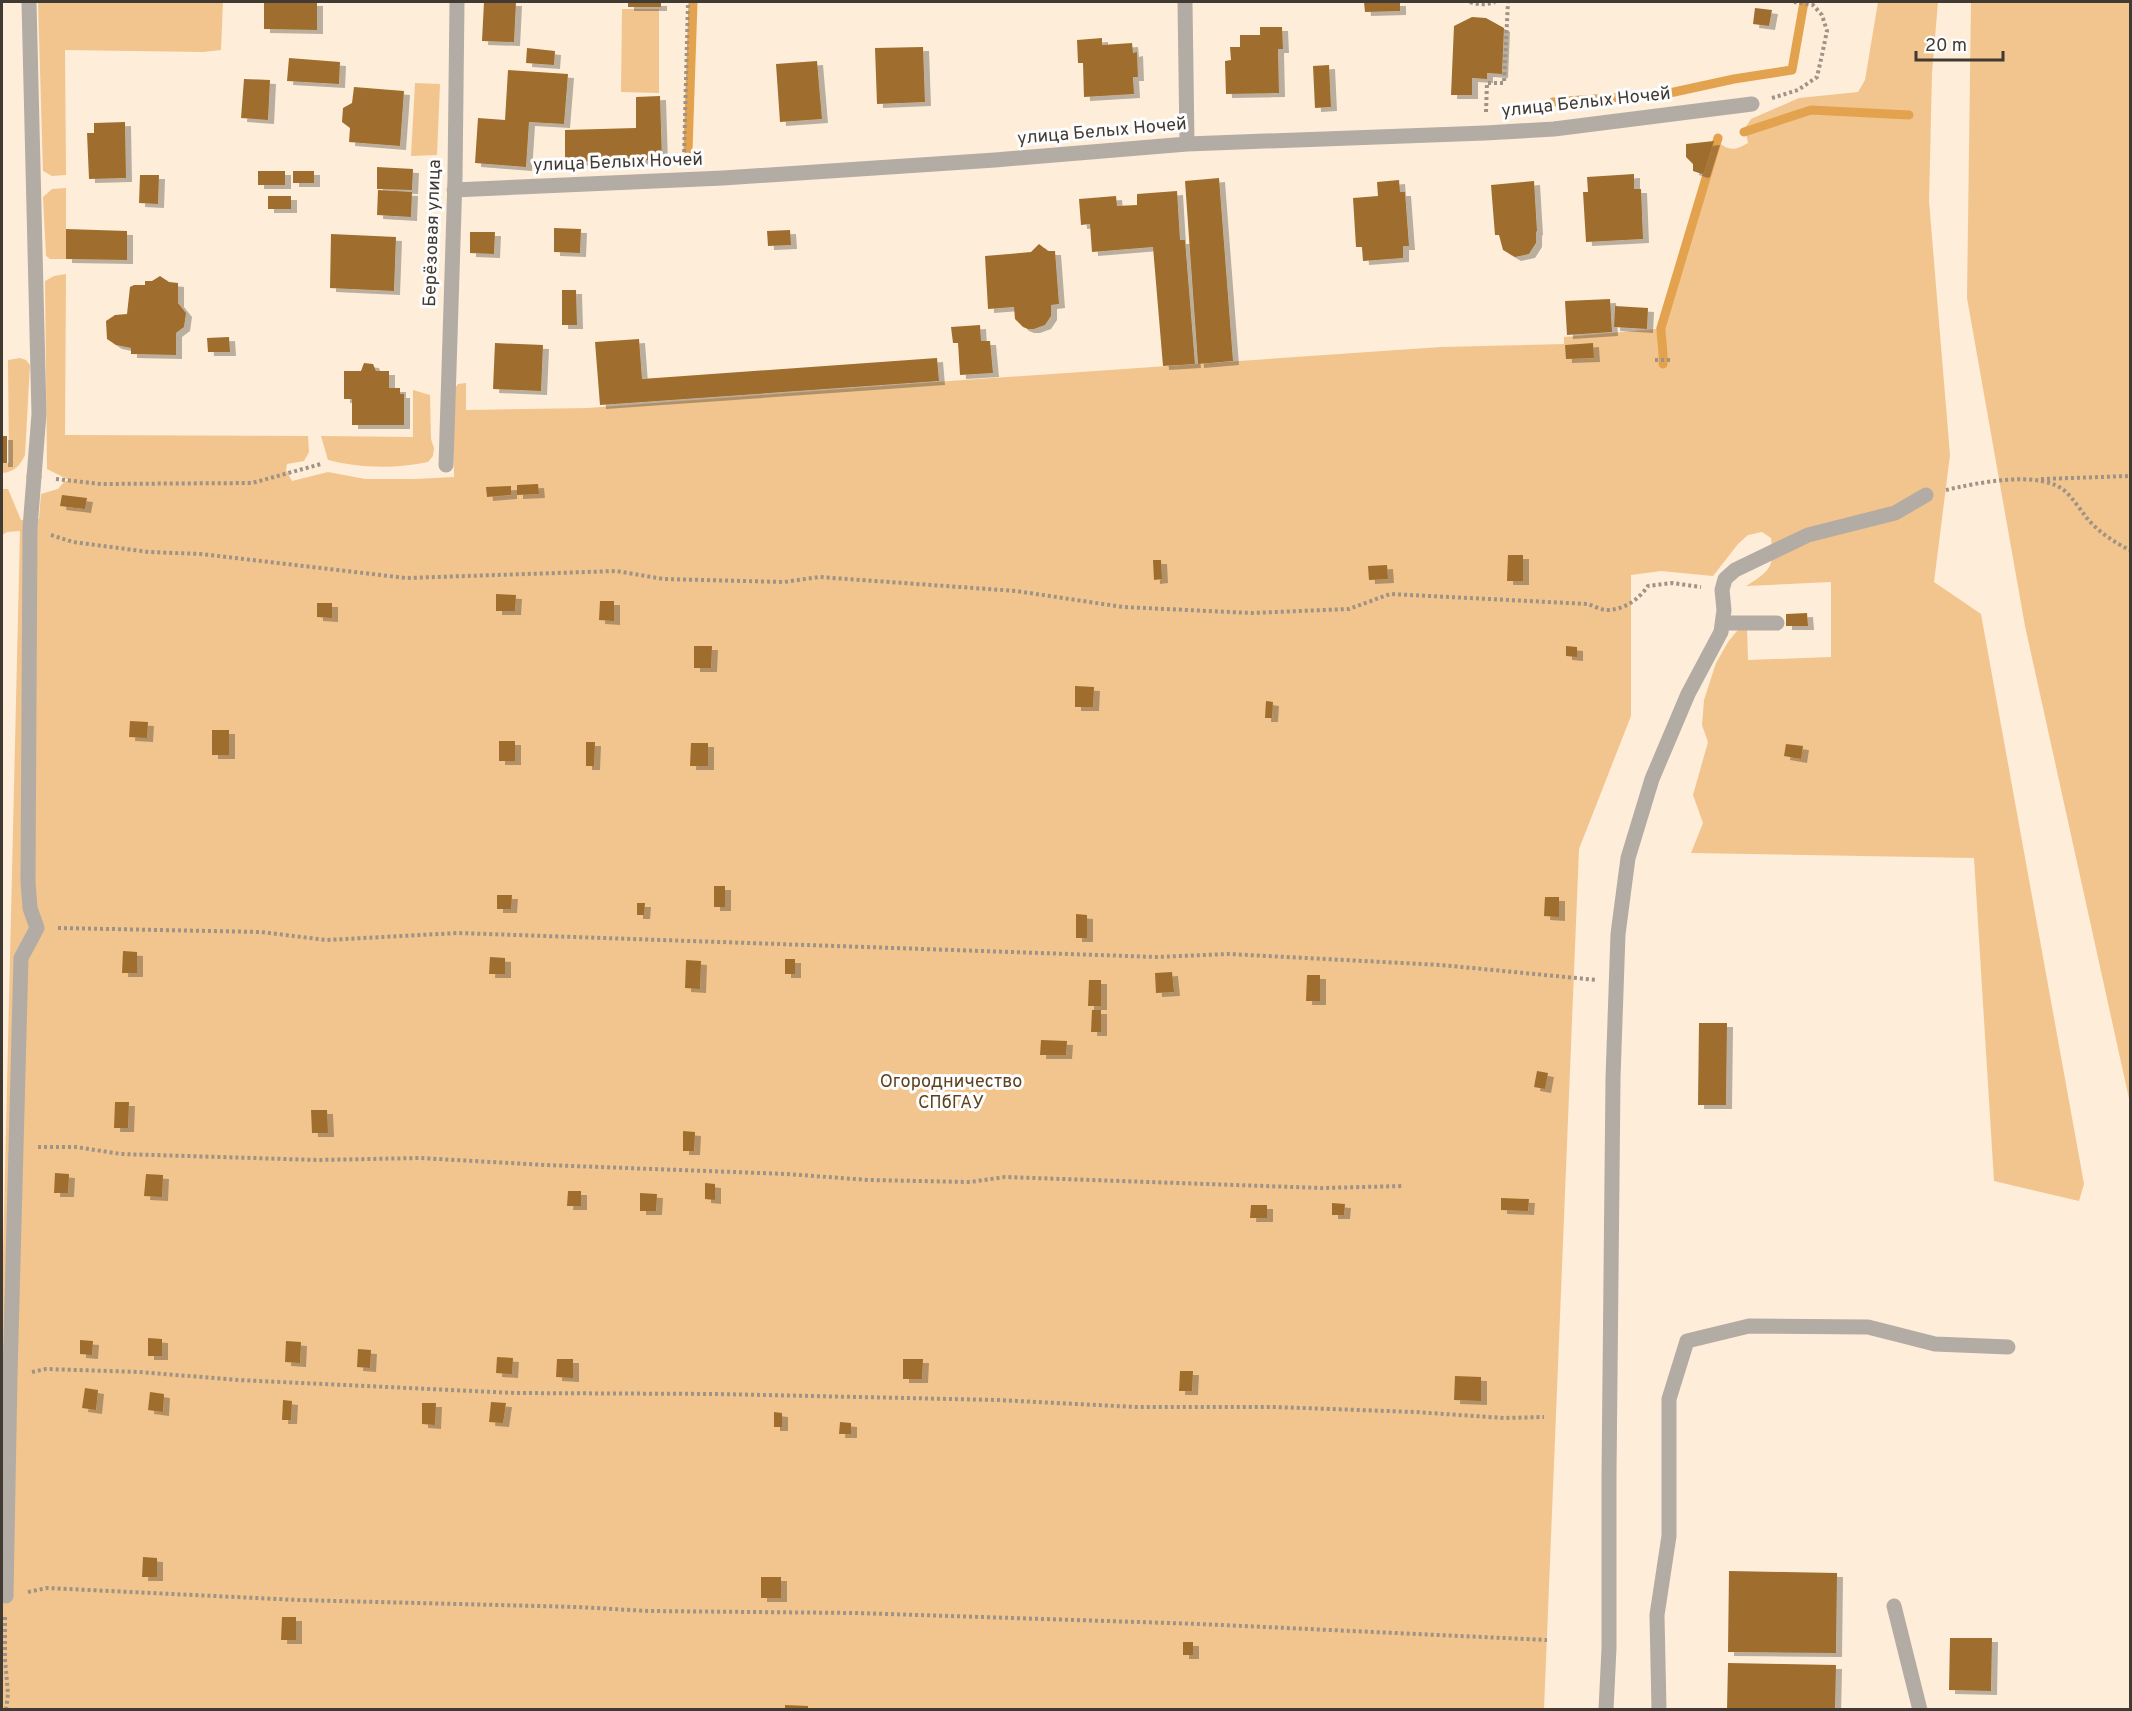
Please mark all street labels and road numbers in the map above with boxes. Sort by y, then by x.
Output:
street label: улица Белых Ночей [1500,83,1672,123]
street label: улица Белых Ночей [1016,113,1188,151]
street label: улица Белых Ночей [533,149,703,177]
street label: Берёзовая улица [419,159,447,307]

